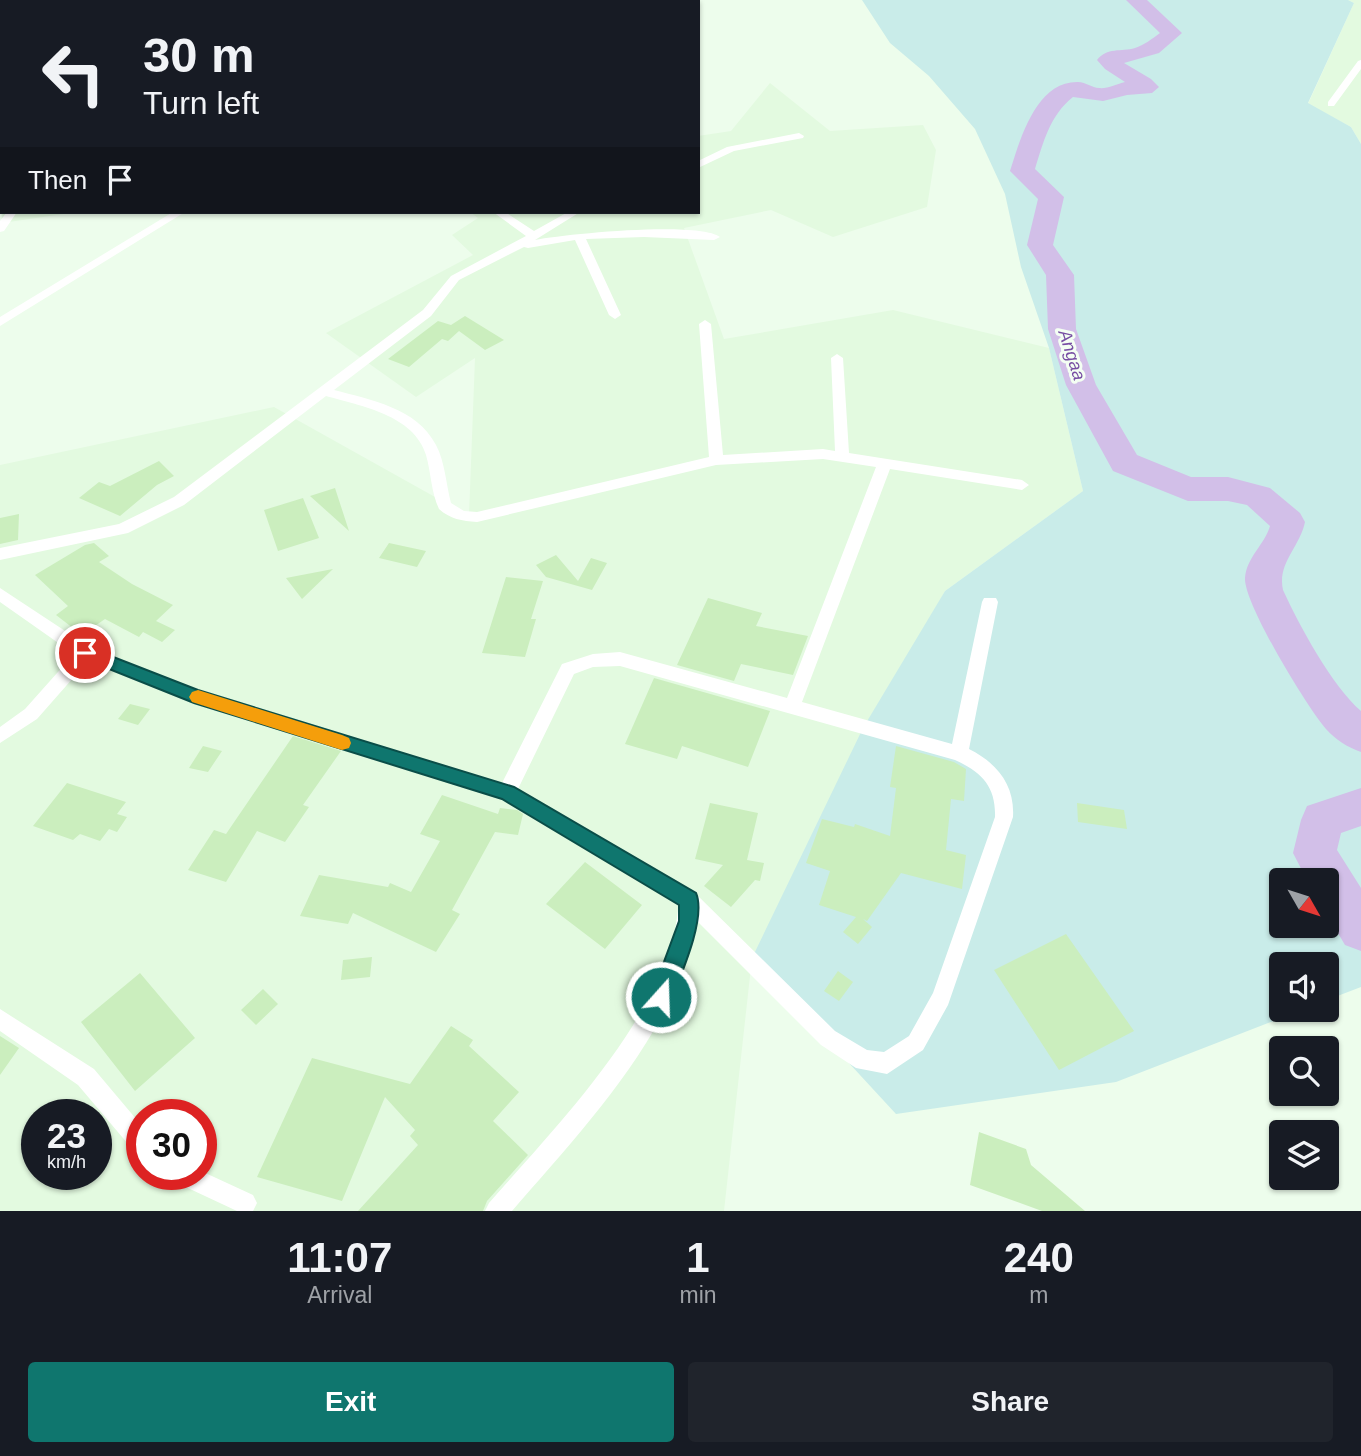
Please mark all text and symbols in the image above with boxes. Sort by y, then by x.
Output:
icon: left [28,28,119,119]
text: 30 m [143,28,255,82]
text: Turn left [143,85,259,121]
icon: arrive [101,161,139,199]
text: Then [28,165,87,195]
water label: Angaa [1054,326,1090,383]
pin [55,623,115,683]
icon: arrive [66,634,104,672]
north arrow [1269,868,1339,938]
map controls [1269,868,1339,1190]
button: sound [1269,952,1339,1022]
position arrow [624,960,698,1034]
button: search [1269,1036,1339,1106]
speed limit sign: 30 [126,1099,217,1190]
text: 23 [47,1116,86,1155]
button: layers [1269,1120,1339,1190]
text: km/h [47,1152,86,1172]
text: 11:07 [287,1234,392,1281]
text: 1 [686,1234,710,1281]
text: 240 [1004,1234,1074,1281]
text: Arrival [307,1282,372,1308]
text: min [679,1282,717,1308]
text: m [1029,1282,1048,1308]
button: Exit [28,1362,674,1442]
button: Share [688,1362,1333,1442]

